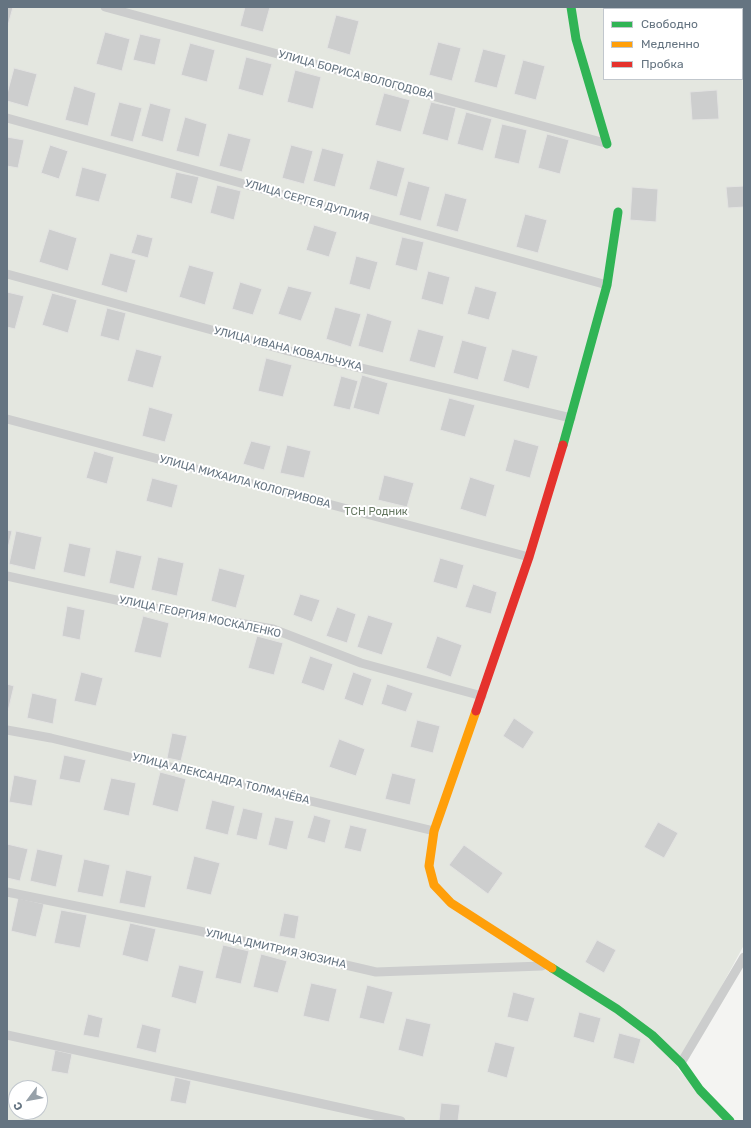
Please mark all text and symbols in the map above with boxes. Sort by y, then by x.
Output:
legend [603,8,743,80]
text: Свободно [641,17,698,31]
text: Медленно [641,37,700,51]
street label: УЛИЦА БОРИСА ВОЛОГОДОВА [277,48,435,102]
text: Пробка [641,57,684,71]
street label: УЛИЦА СЕРГЕЯ ДУПЛИЯ [243,177,371,225]
street label: УЛИЦА ИВАНА КОВАЛЬЧУКА [213,324,363,374]
street label: УЛИЦА МИХАИЛА КОЛОГРИВОВА [158,453,332,511]
park label: ТСН Родник [344,505,408,519]
street label: УЛИЦА ГЕОРГИЯ МОСКАЛЕНКО [118,593,282,641]
street label: УЛИЦА АЛЕКСАНДРА ТОЛМАЧЁВА [131,751,311,807]
street label: УЛИЦА ДМИТРИЯ ЗЮЗИНА [204,926,348,972]
north arrow [8,1080,48,1120]
text: С [11,1099,26,1113]

